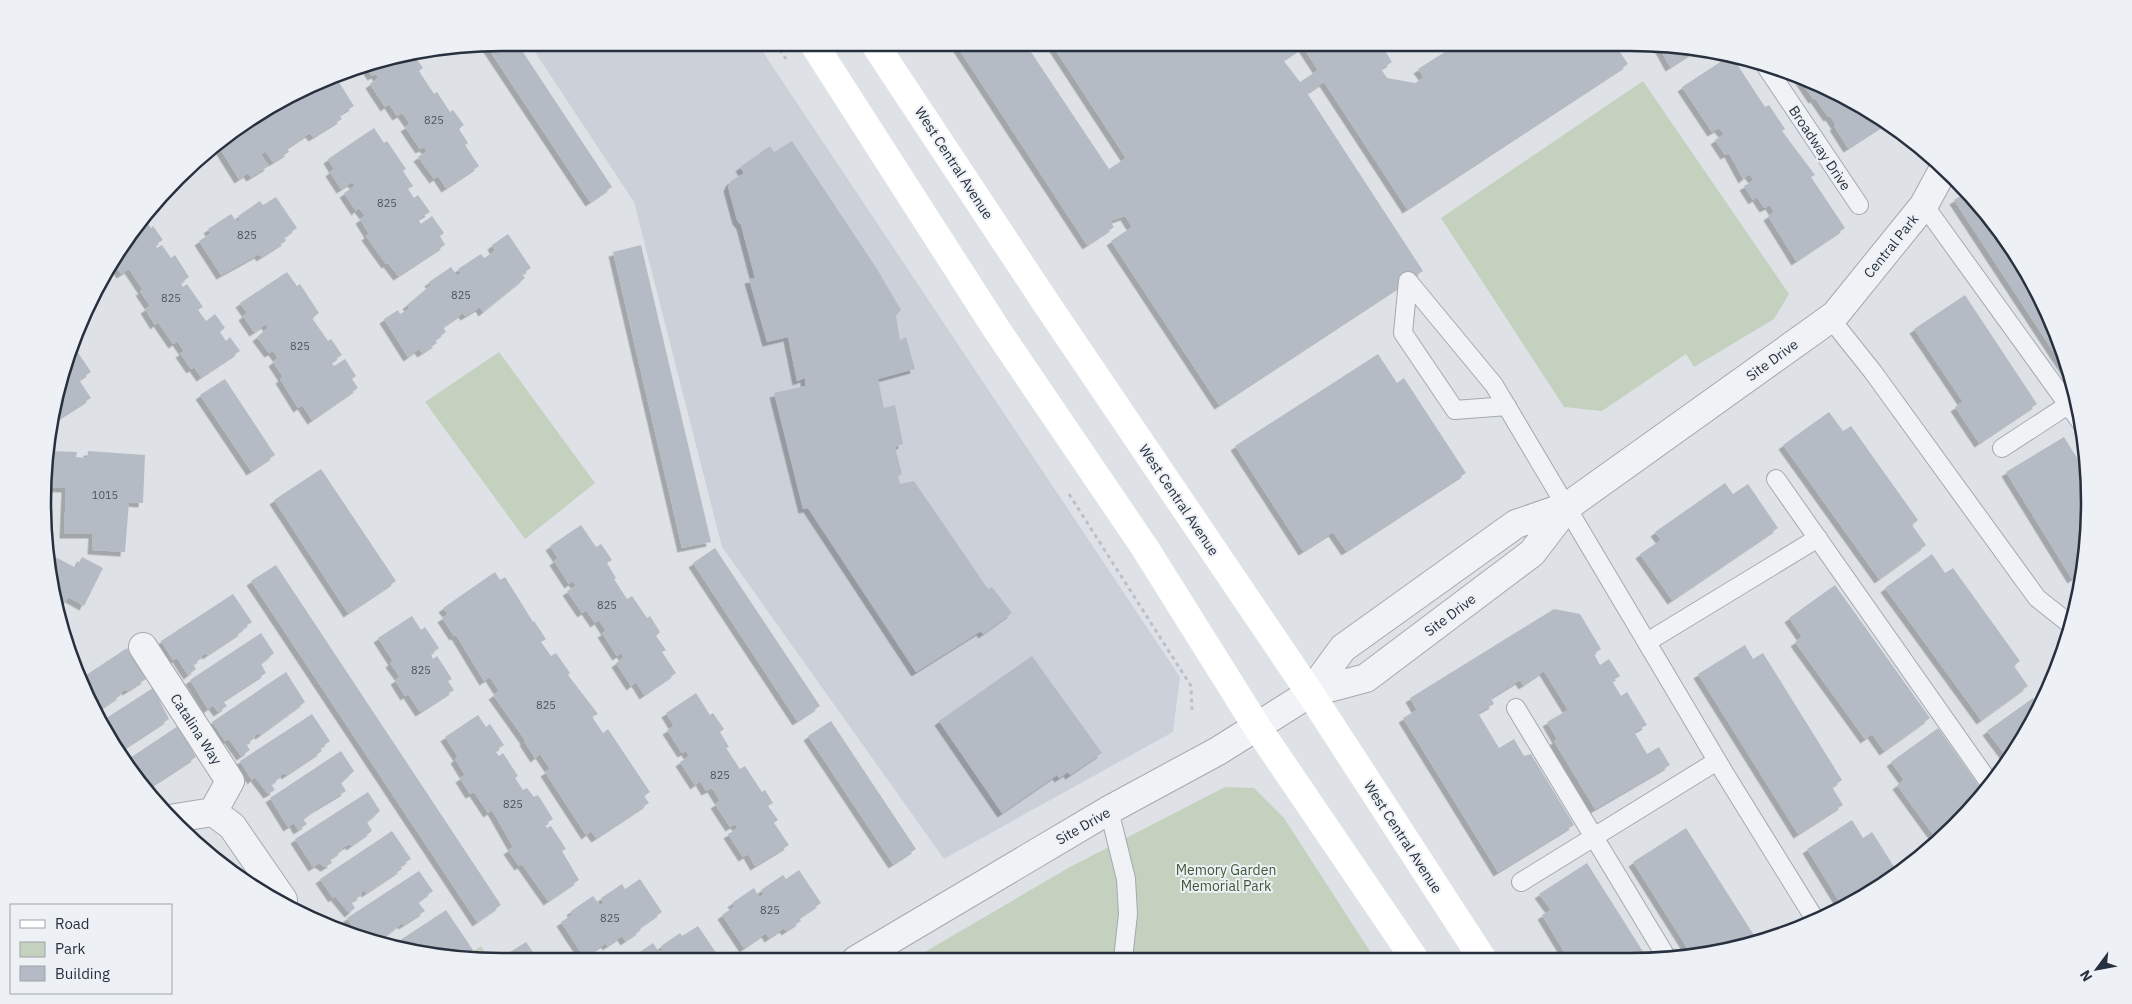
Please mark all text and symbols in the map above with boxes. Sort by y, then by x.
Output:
street label: Broadway Drive [1785,102,1855,194]
street label: West Central Avenue [911,103,997,223]
house number: 825 [424,113,444,127]
house number: 825 [377,196,397,210]
street label: Central Park [1860,210,1923,282]
house number: 825 [237,228,257,242]
house number: 825 [451,288,471,302]
house number: 825 [161,291,181,305]
street label: Site Drive [1742,335,1802,385]
house number: 825 [290,339,310,353]
street label: West Central Avenue [1135,441,1223,559]
house number: 1015 [92,488,118,502]
street label: Site Drive [1421,590,1480,640]
house number: 825 [597,598,617,612]
house number: 825 [411,663,431,677]
street label: Catalina Way [166,690,226,768]
house number: 825 [536,698,556,712]
house number: 825 [710,768,730,782]
street label: West Central Avenue [1360,777,1446,897]
house number: 825 [503,797,523,811]
street label: Site Drive [1053,803,1114,849]
park label: Memory Garden Memorial Park [1176,861,1276,895]
house number: 825 [760,903,780,917]
legend [10,904,172,994]
house number: 825 [600,911,620,925]
text: Road [55,914,90,933]
text: Park [55,939,85,958]
north arrow [2072,944,2122,994]
text: Building [55,964,110,983]
text: N [2076,967,2096,985]

